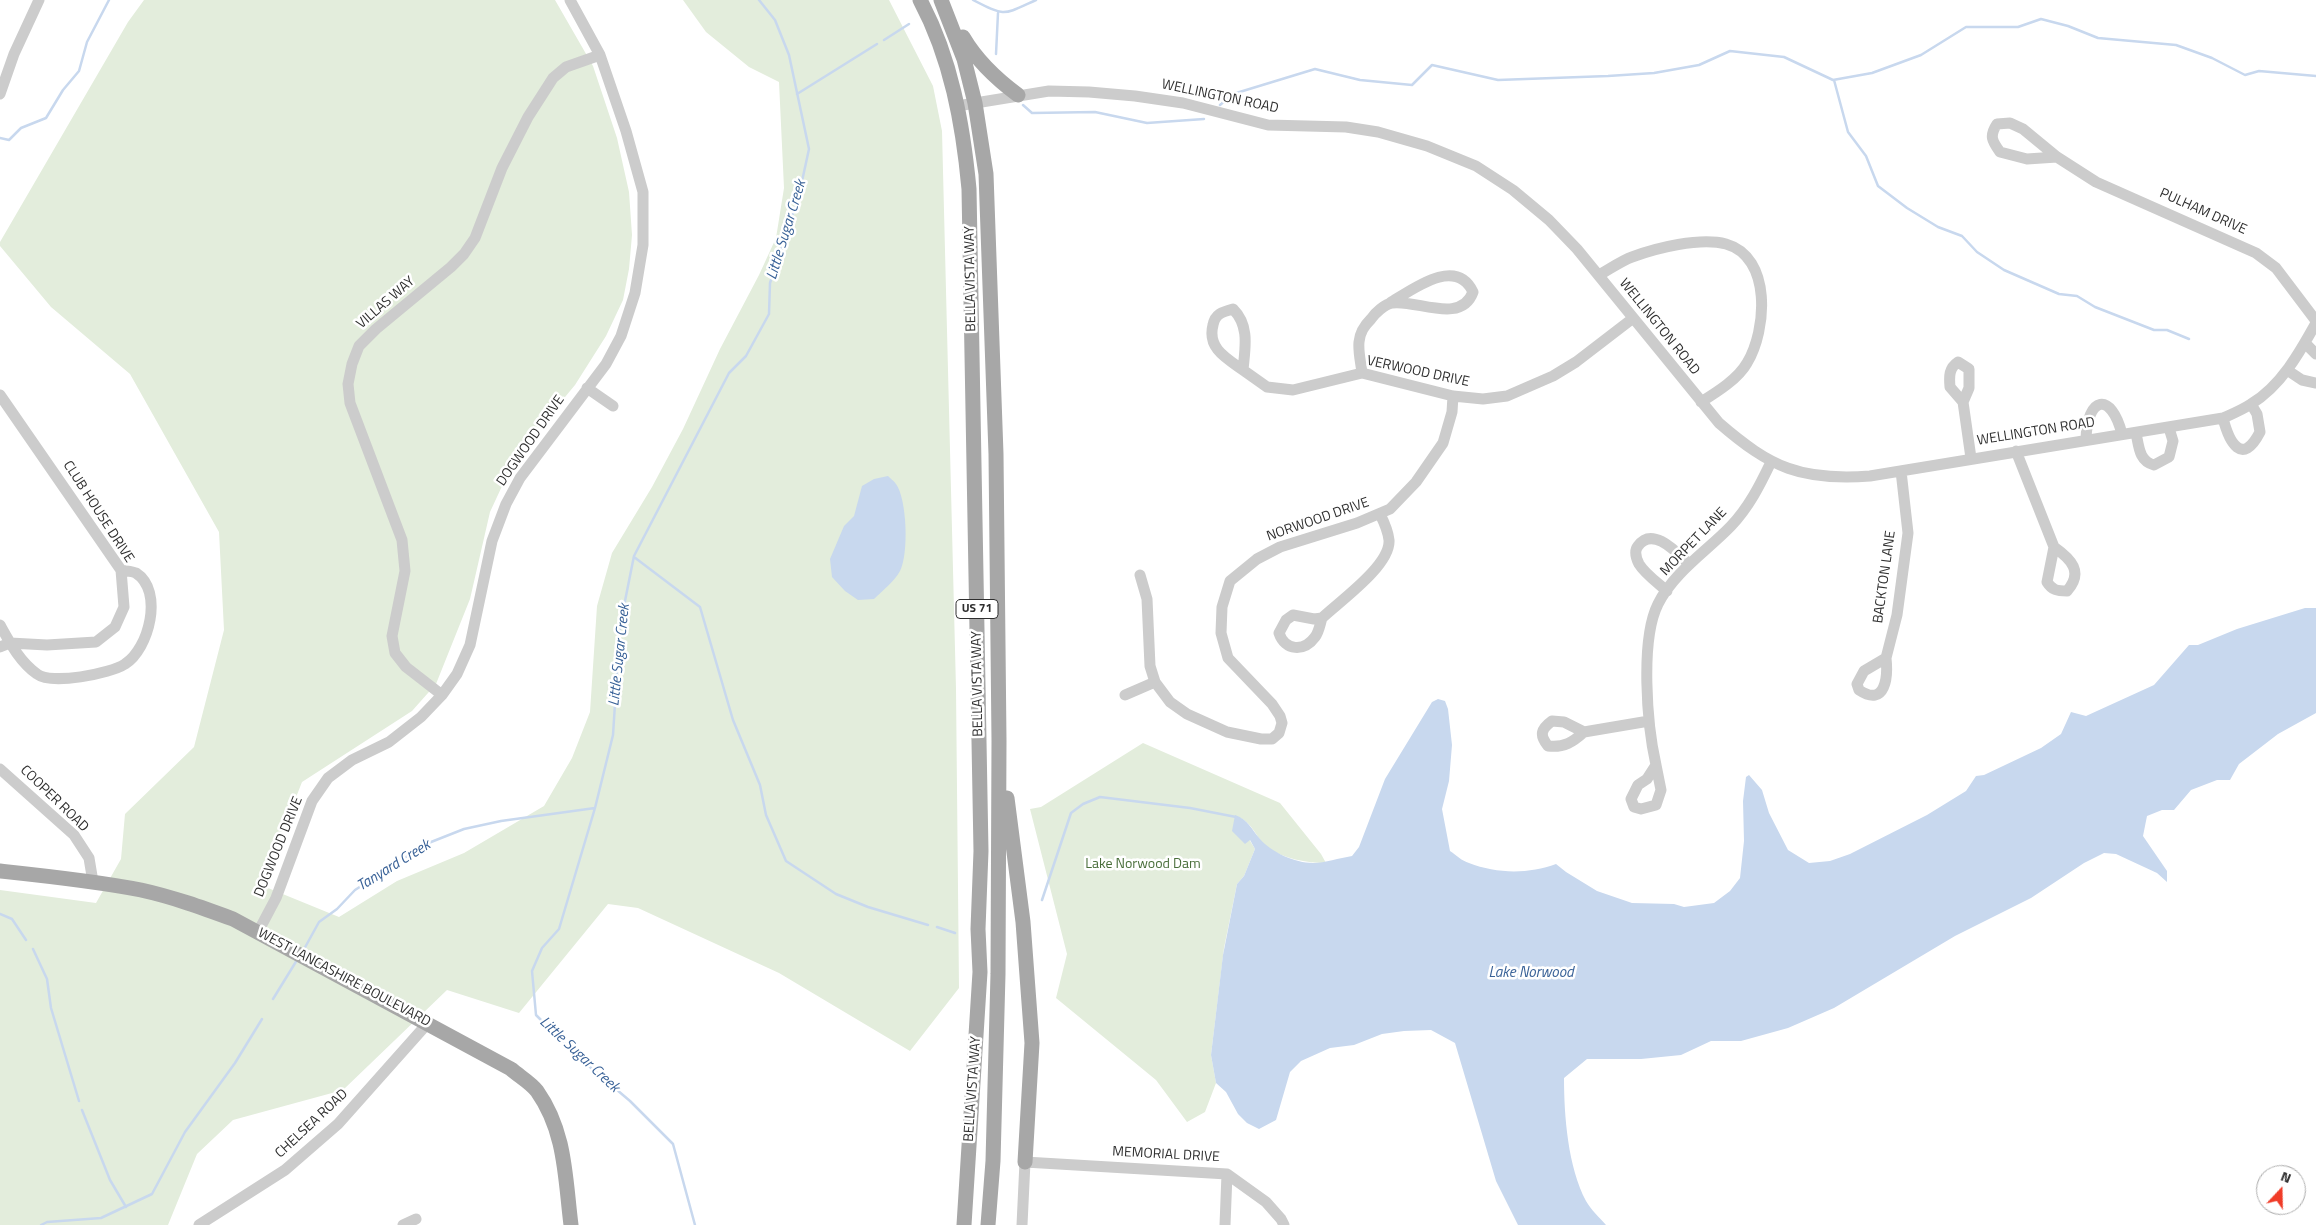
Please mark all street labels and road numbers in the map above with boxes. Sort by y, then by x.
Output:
street label: WELLINGTON ROAD [1160,76,1280,118]
street label: PULHAM DRIVE [2157,185,2249,239]
street label: BELLA VISTA WAY [962,226,980,332]
street label: VILLAS WAY [354,273,418,333]
street label: WELLINGTON ROAD [1615,275,1703,379]
street label: VERWOOD DRIVE [1365,353,1471,391]
street label: DOGWOOD DRIVE [493,392,569,490]
street label: WELLINGTON ROAD [1976,414,2096,450]
street label: CLUB HOUSE DRIVE [59,458,137,566]
street label: NORWOOD DRIVE [1265,495,1371,545]
street label: MORPET LANE [1657,504,1731,580]
street label: BACKTON LANE [1870,530,1900,624]
road number: US 71 [956,600,998,618]
street label: BELLA VISTA WAY [969,631,987,737]
street label: COOPER ROAD [16,762,92,836]
street label: DOGWOOD DRIVE [251,794,307,900]
street label: WEST LANCASHIRE BOULEVARD [255,925,433,1031]
street label: BELLA VISTA WAY [961,1036,985,1142]
street label: CHELSEA ROAD [272,1086,352,1162]
street label: MEMORIAL DRIVE [1112,1144,1220,1166]

